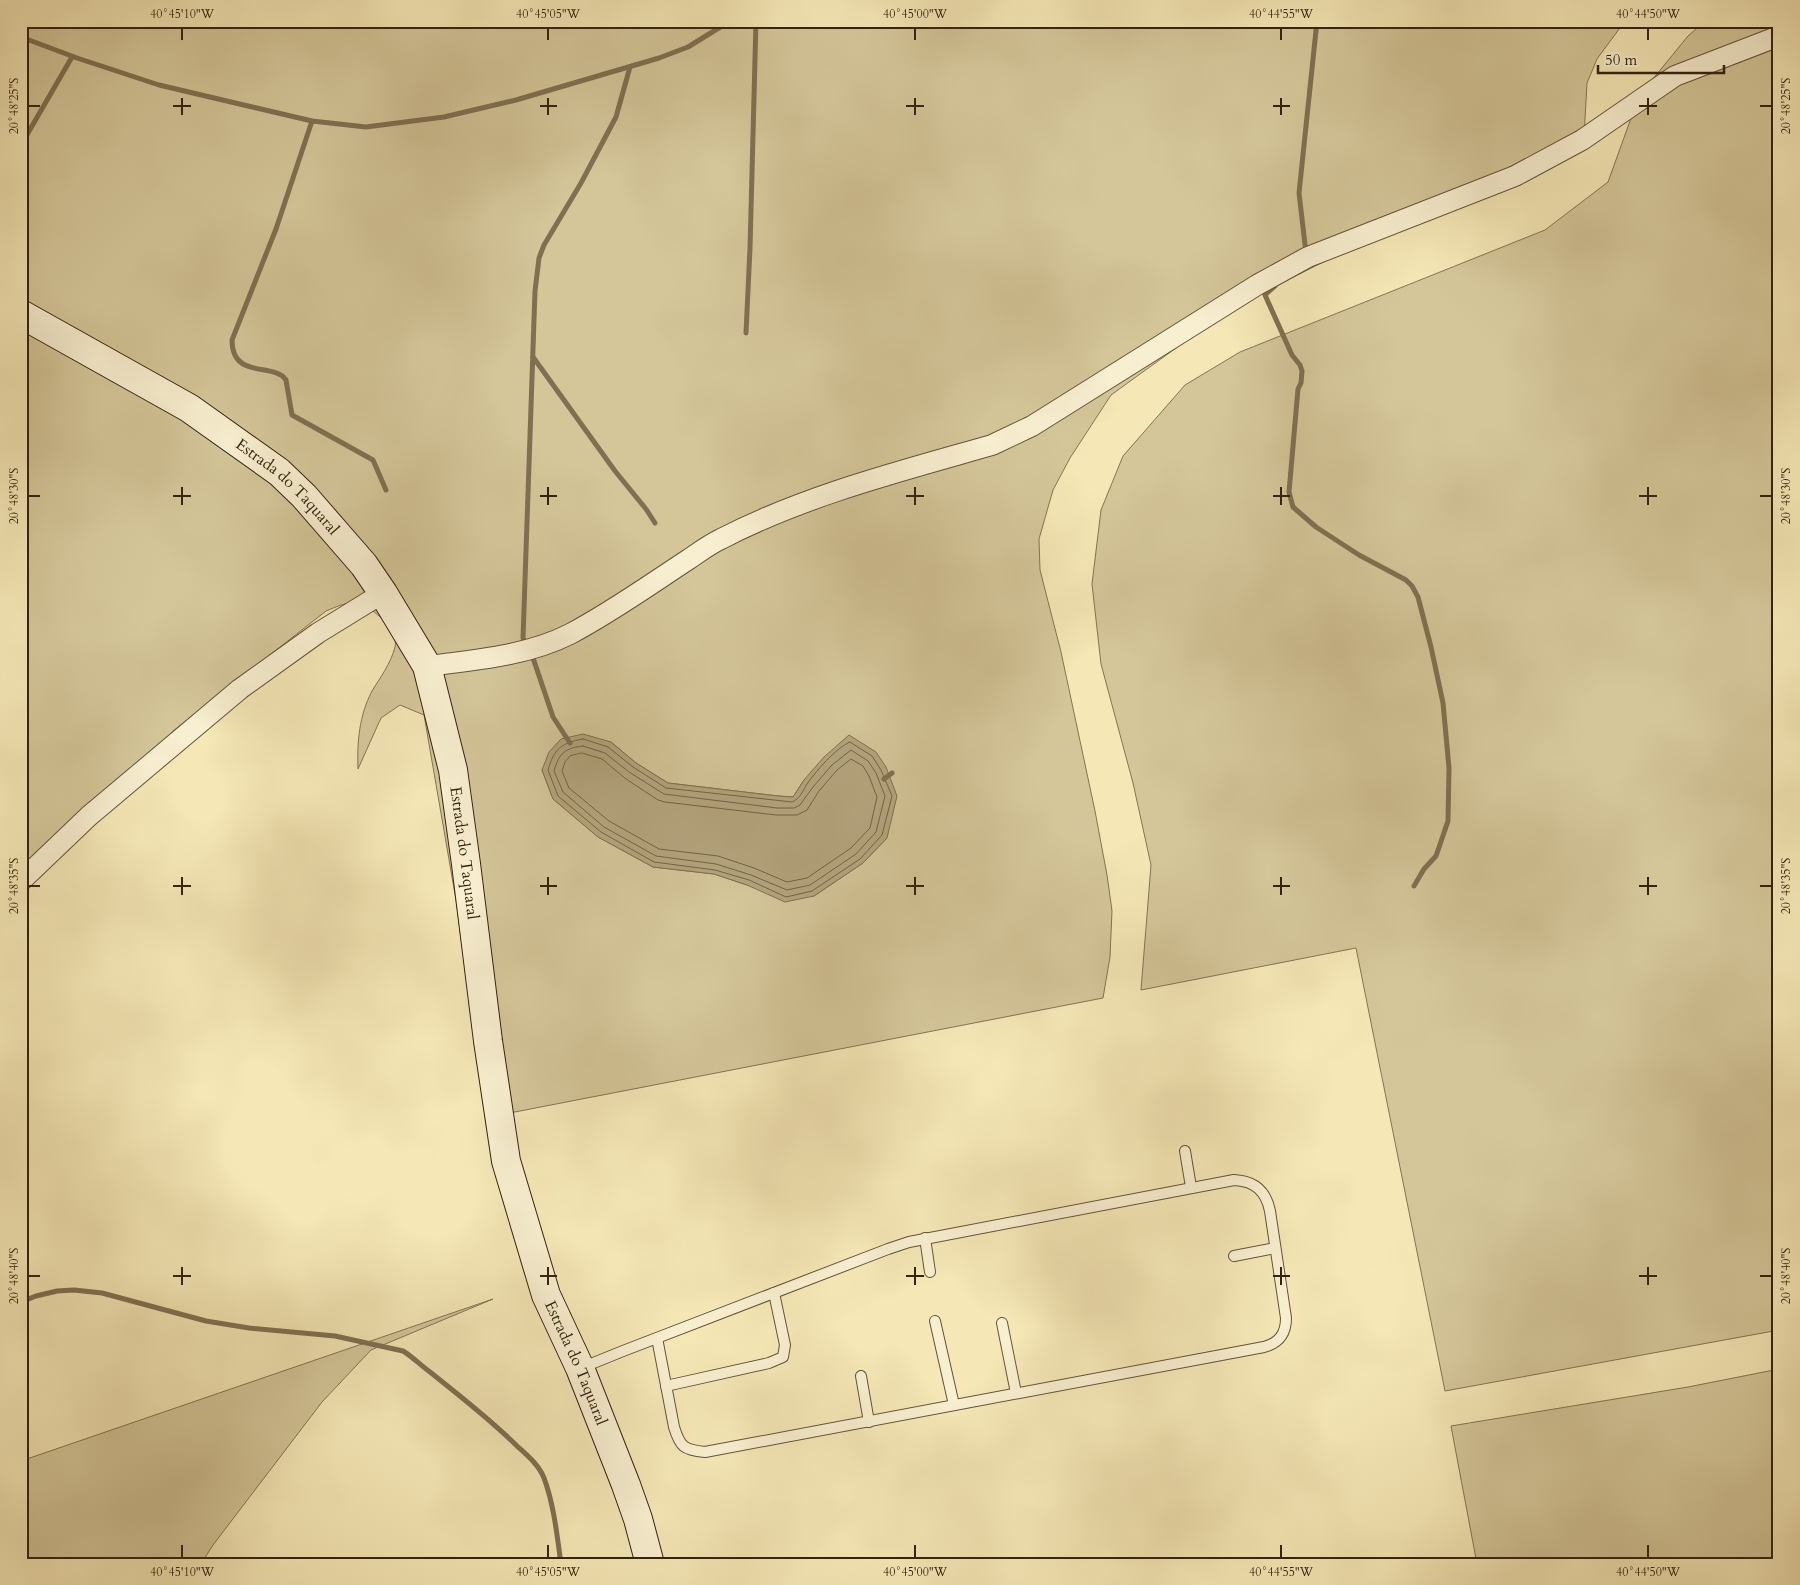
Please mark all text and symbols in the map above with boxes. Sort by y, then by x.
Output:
text: 40°45'10"W [150,6,215,22]
text: 40°45'05"W [516,6,581,22]
text: 40°45'00"W [883,6,948,22]
text: 40°44'55"W [1249,6,1314,22]
text: 40°44'50"W [1616,6,1681,22]
scale bar [1598,42,1724,74]
text: 50 m [1605,50,1637,70]
text: 20°48'25"S [6,78,22,134]
text: 20°48'25"S [1778,78,1794,134]
street label: Estrada do Taquaral [231,434,344,540]
text: 20°48'30"S [6,468,22,524]
text: 20°48'30"S [1778,468,1794,524]
street label: Estrada do Taquaral [444,785,484,921]
text: 20°48'35"S [6,858,22,914]
text: 20°48'35"S [1778,858,1794,914]
text: 20°48'40"S [6,1248,22,1304]
text: 20°48'40"S [1778,1248,1794,1304]
street label: Estrada do Taquaral [539,1297,612,1429]
text: 40°45'10"W [150,1564,215,1580]
text: 40°45'05"W [516,1564,581,1580]
text: 40°45'00"W [883,1564,948,1580]
text: 40°44'55"W [1249,1564,1314,1580]
text: 40°44'50"W [1616,1564,1681,1580]

